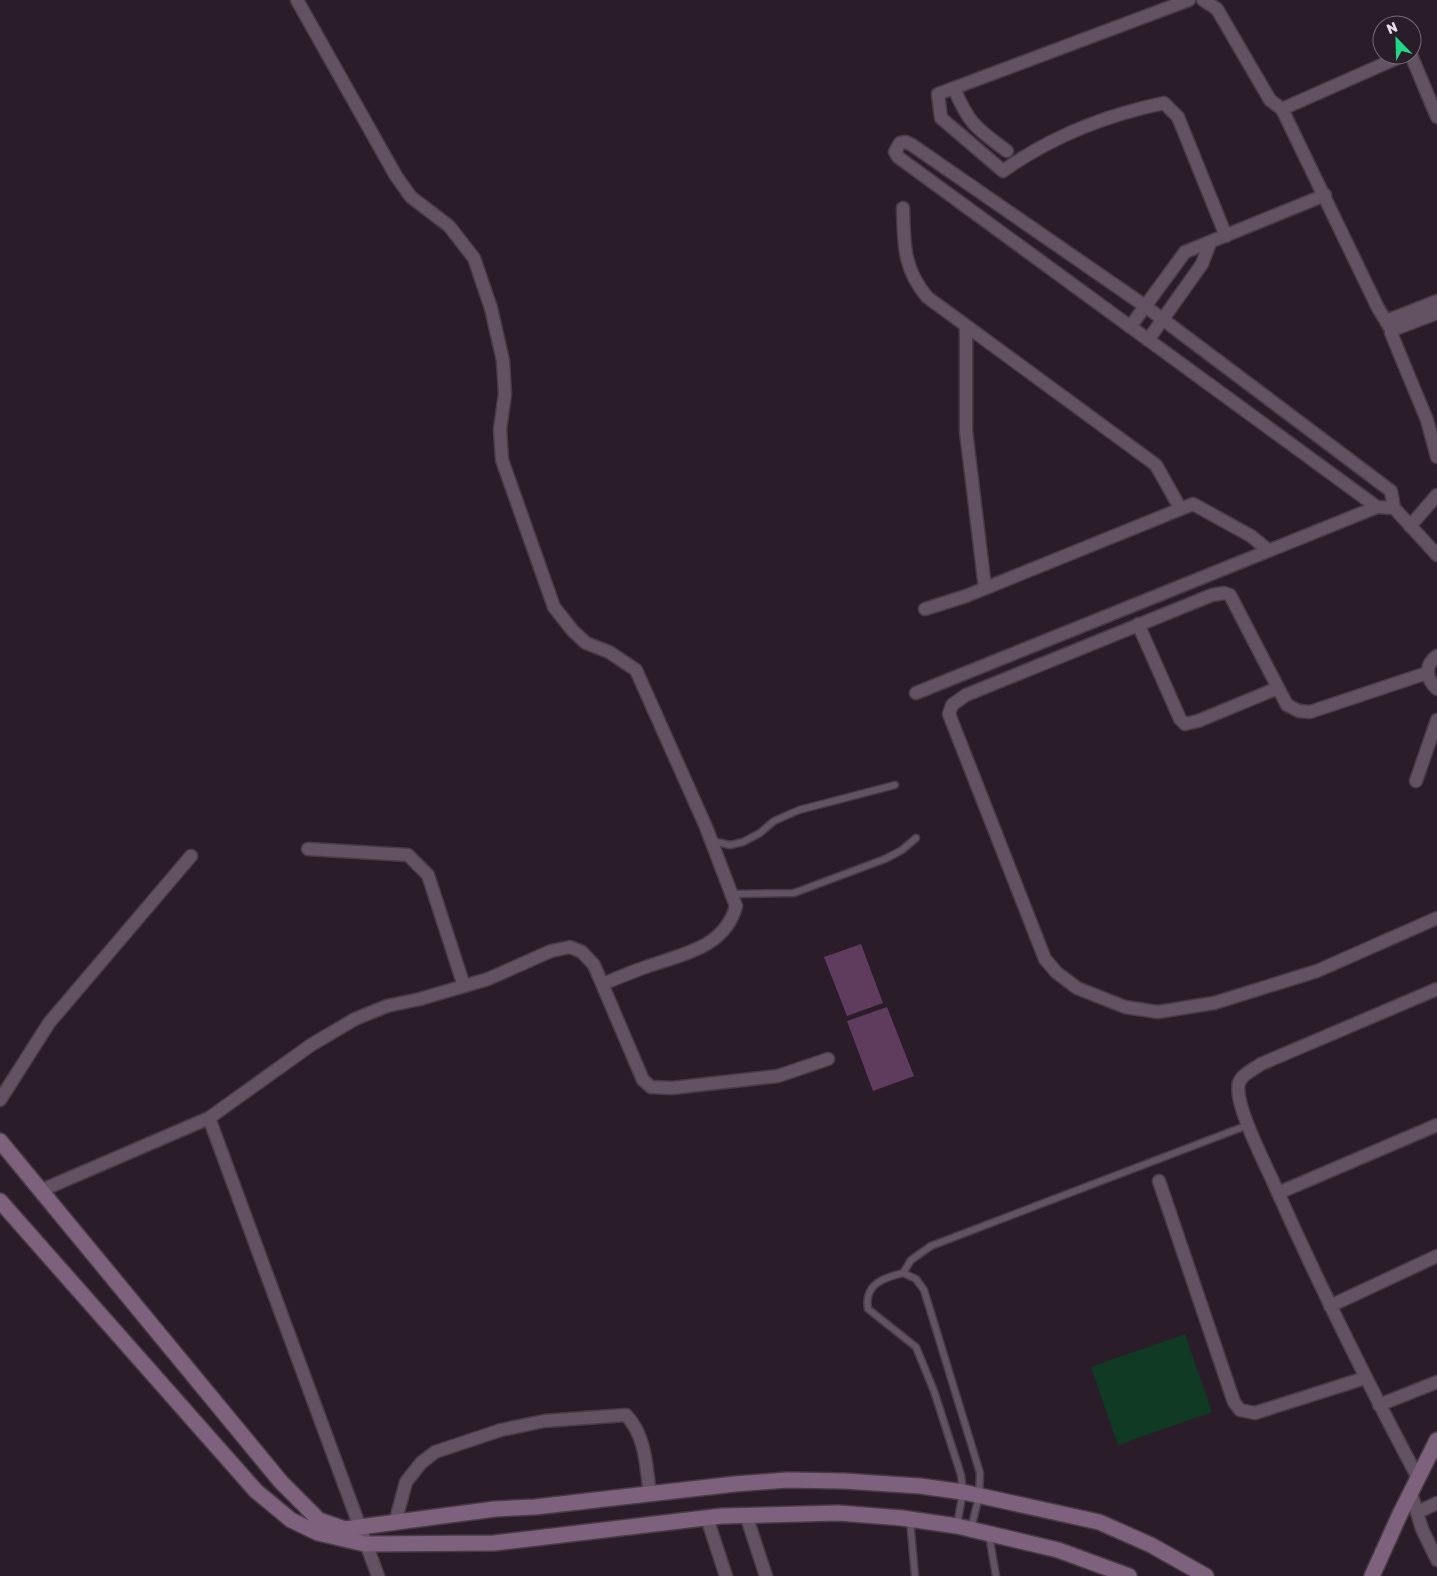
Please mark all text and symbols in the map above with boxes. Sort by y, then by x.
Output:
north arrow [1372,15,1422,65]
text: N [1384,19,1400,38]

